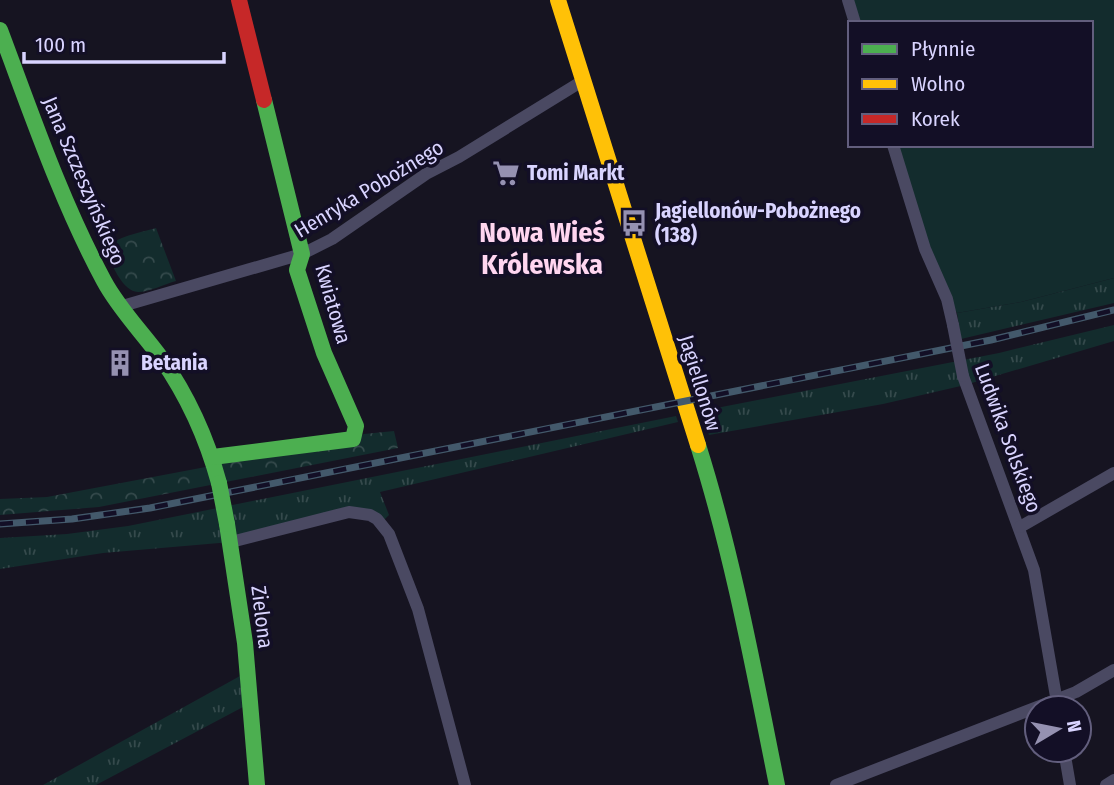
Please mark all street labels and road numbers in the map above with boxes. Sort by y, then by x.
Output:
street label: Jana Szczeszyńskiego [37,93,131,269]
street label: Henryka Pobożnego [290,134,448,244]
street label: Kwiatowa [309,261,357,347]
street label: Jagiellonów [673,332,727,434]
street label: Ludwika Solskiego [969,360,1047,516]
street label: Zielona [245,584,279,650]

